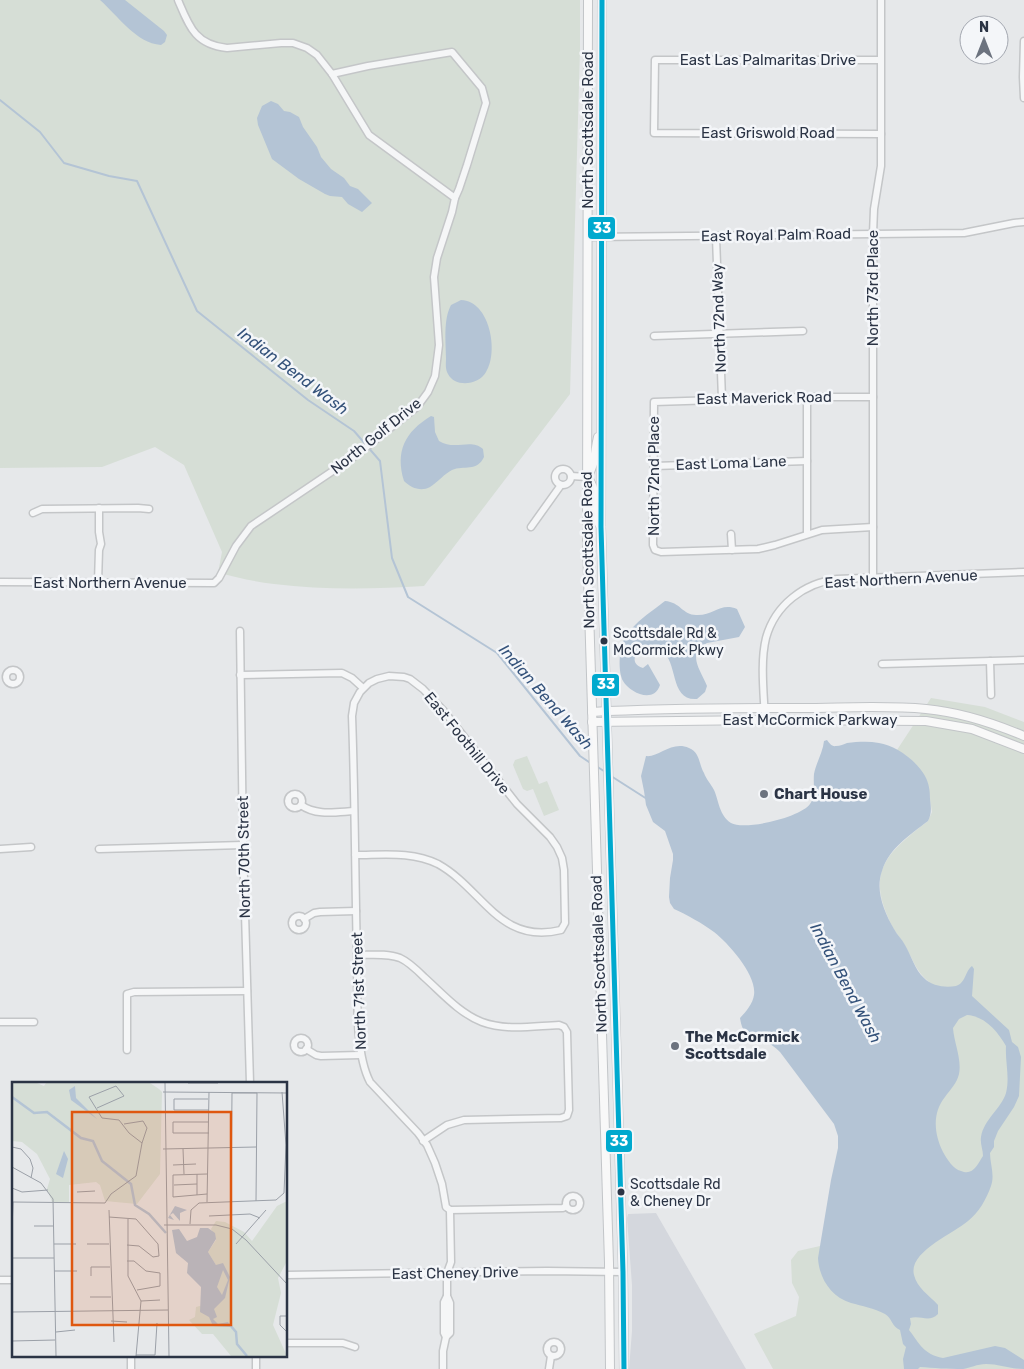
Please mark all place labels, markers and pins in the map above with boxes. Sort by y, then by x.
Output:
place label: Scottsdale Rd & McCormick Pkwy [613,625,724,659]
marker: Scottsdale Rd & McCormick Pkwy [599,636,609,646]
place label: Chart House [774,785,867,803]
marker: Chart House [758,788,770,800]
place label: The McCormick Scottsdale [685,1028,800,1063]
marker: The McCormick Scottsdale [669,1040,681,1052]
place label: Scottsdale Rd & Cheney Dr [630,1176,721,1210]
marker: Scottsdale Rd & Cheney Dr [616,1187,626,1197]

